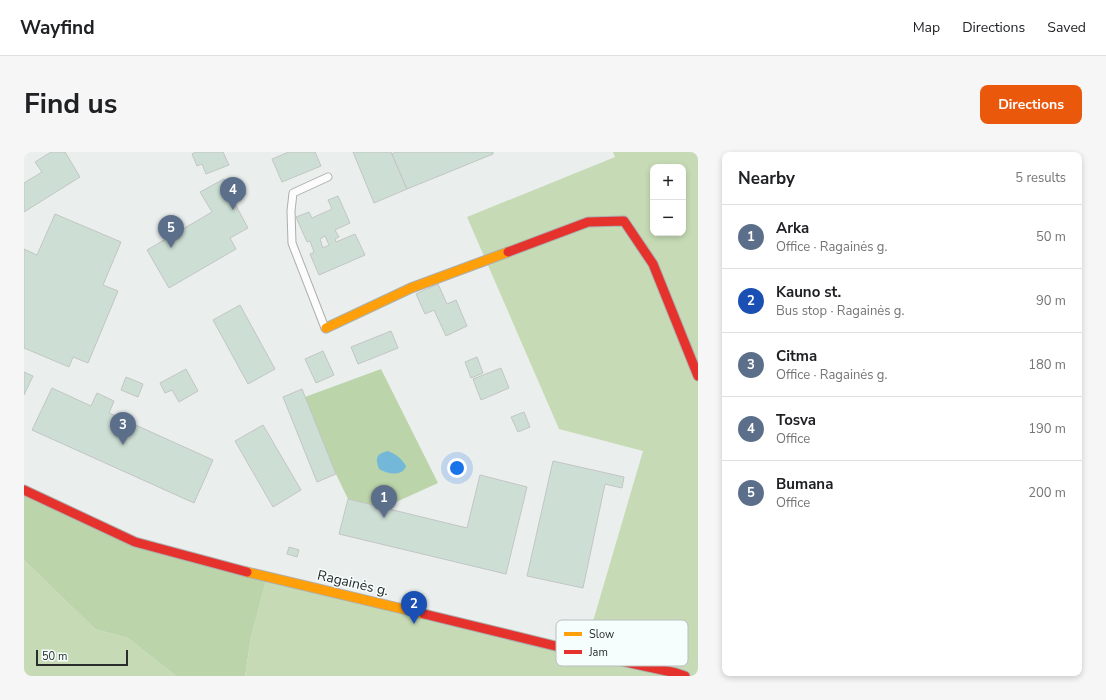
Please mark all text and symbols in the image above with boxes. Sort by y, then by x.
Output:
text: Wayfind [20,15,95,41]
text: Map [913,18,940,37]
text: Directions [962,18,1025,37]
text: Saved [1047,18,1086,37]
text: Find us [24,85,118,123]
button: Directions [980,85,1082,124]
map controls [650,164,686,236]
button: + [650,164,686,200]
text: Nearby [738,167,795,190]
text: 5 results [1015,169,1066,187]
pin: 4 [220,177,246,210]
button: − [650,200,686,236]
pin: 5 [158,215,184,248]
text: Arka [776,218,809,238]
text: 1 [747,228,755,246]
text: 50 m [1036,228,1066,246]
text: Office · Ragainės g. [776,238,887,256]
text: Kauno st. [776,282,841,302]
text: 2 [747,292,755,310]
text: 90 m [1036,292,1066,310]
text: Bus stop · Ragainės g. [776,302,904,320]
text: Citma [776,346,817,366]
text: 3 [747,356,755,374]
text: 180 m [1028,356,1066,374]
text: Office · Ragainės g. [776,366,887,384]
text: Tosva [776,410,816,430]
pin: 3 [110,412,136,445]
text: 4 [747,420,755,438]
text: 190 m [1028,420,1066,438]
text: Office [776,430,810,448]
your location [447,458,467,478]
text: Bumana [776,474,833,494]
text: 5 [747,484,755,502]
text: 200 m [1028,484,1066,502]
pin: 1 [371,485,397,518]
text: Office [776,494,810,512]
street label: Ragainės g. [315,566,391,600]
pin: 2 [401,591,427,624]
legend [556,620,688,666]
text: Slow [589,627,614,642]
text: Jam [588,645,608,660]
scale bar [36,648,128,667]
text: 50 m [42,649,67,664]

